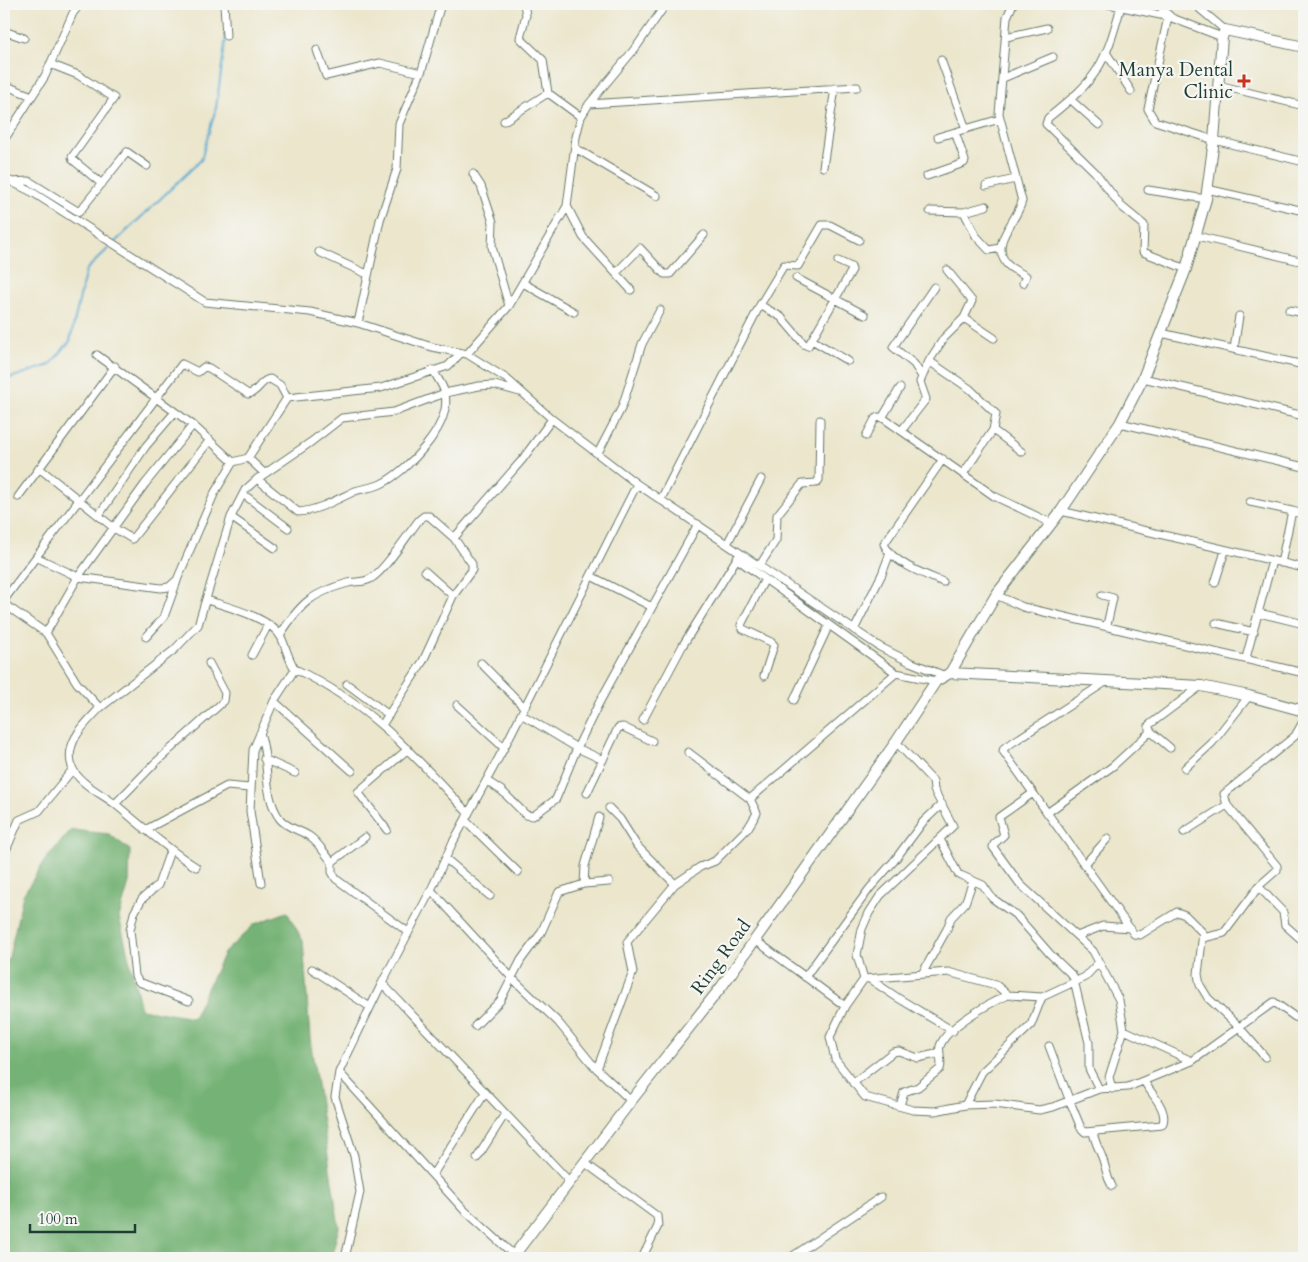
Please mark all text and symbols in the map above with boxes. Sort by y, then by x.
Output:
place label: Manya Dental Clinic [1119,57,1233,105]
marker: Manya Dental Clinic [1237,74,1251,88]
street label: Ring Road [685,914,757,1000]
scale bar [30,1202,135,1234]
text: 100 m [38,1209,78,1229]

